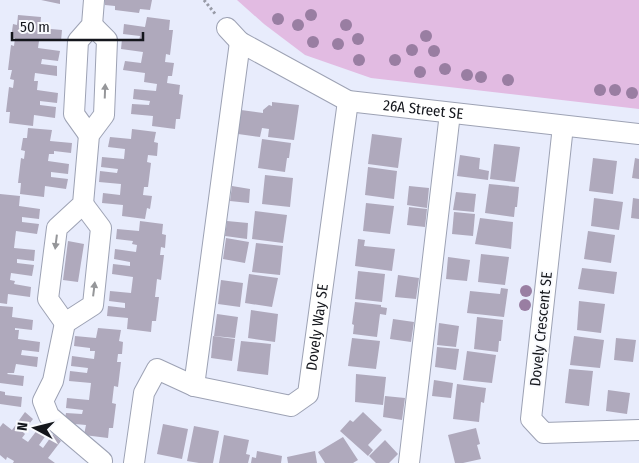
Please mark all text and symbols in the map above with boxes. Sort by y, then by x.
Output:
scale bar [12,10,144,42]
text: 50 m [20,18,50,36]
one-way arrow [101,83,109,99]
street label: 26A Street SE [382,96,464,123]
one-way arrow [52,234,60,250]
street label: Dovely Crescent SE [526,271,556,387]
one-way arrow [90,281,98,297]
street label: Dovely Way SE [302,283,332,372]
north arrow [10,403,60,453]
text: N [14,421,32,432]

